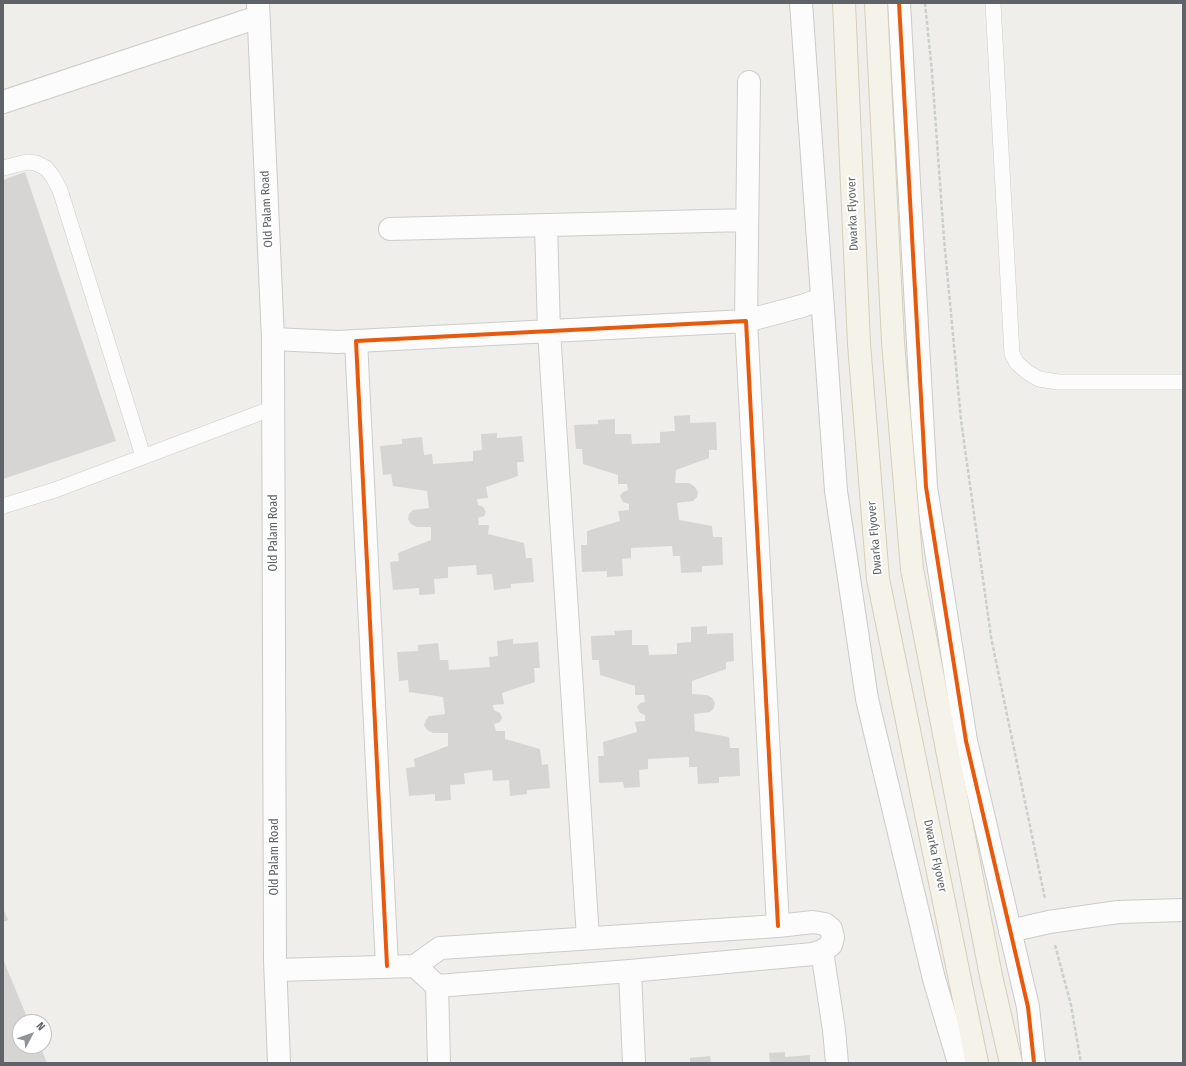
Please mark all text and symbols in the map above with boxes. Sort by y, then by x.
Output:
street label: Old Palam Road [258,170,276,248]
street label: Dwarka Flyover [845,177,861,251]
street label: Old Palam Road [267,494,281,572]
street label: Dwarka Flyover [865,501,885,575]
street label: Old Palam Road [268,818,282,896]
street label: Dwarka Flyover [920,818,950,894]
north arrow [12,1014,52,1054]
text: N [34,1020,48,1033]

